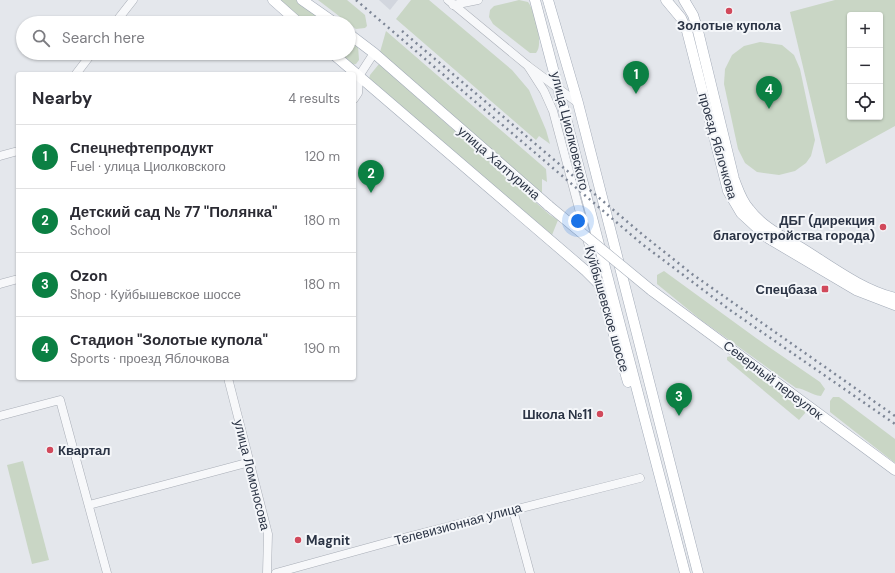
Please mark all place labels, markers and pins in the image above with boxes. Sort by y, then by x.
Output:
marker: Золотые купола [724,6,734,16]
place label: Золотые купола [677,17,782,34]
pin: 1 [623,61,649,94]
pin: 4 [756,76,782,109]
pin: 2 [358,160,384,193]
place label: ДБГ (дирекция благоустройства города) [713,212,875,244]
marker: ДБГ (дирекция благоустройства города) [878,222,888,232]
place label: Спецбаза [756,281,818,298]
marker: Спецбаза [820,284,830,294]
pin: 3 [666,383,692,416]
place label: Школа №11 [522,406,592,423]
marker: Школа №11 [595,409,605,419]
place label: Квартал [58,442,111,459]
marker: Квартал [45,445,55,455]
place label: Magnit [306,532,350,549]
marker: Magnit [293,535,303,545]

